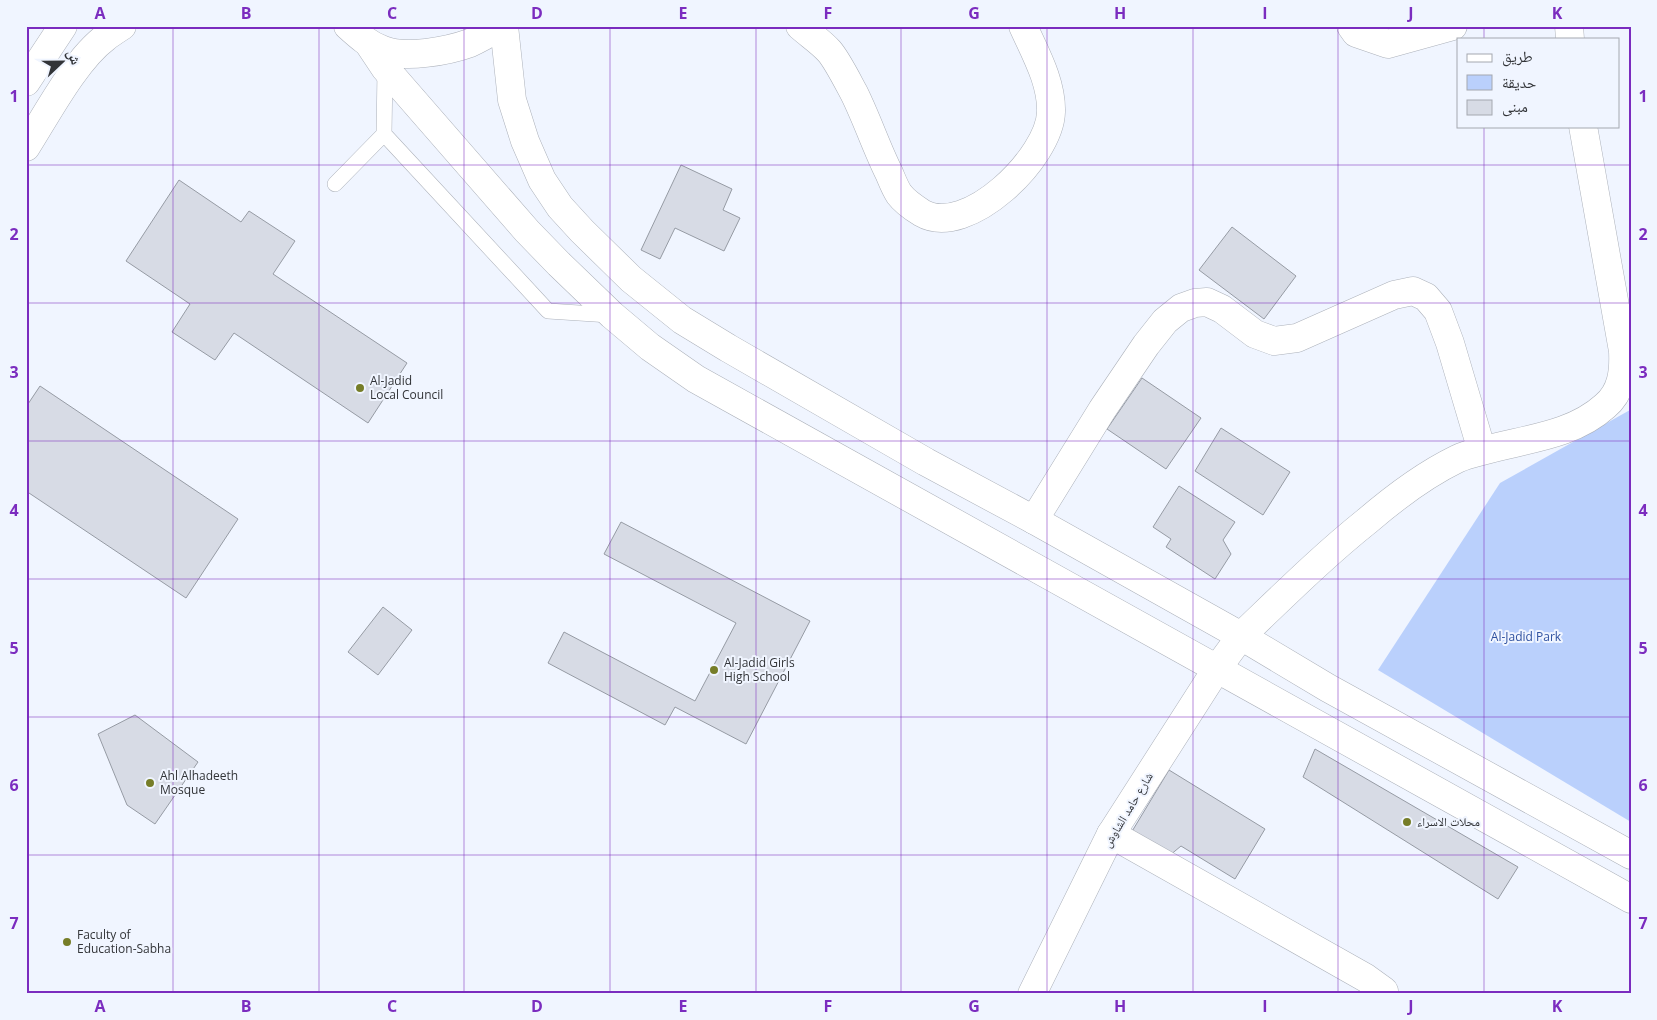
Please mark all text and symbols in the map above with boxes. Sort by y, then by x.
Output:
text: A [94,2,106,24]
text: B [241,2,251,24]
text: C [387,2,397,24]
text: D [531,2,543,24]
text: E [679,2,688,24]
text: F [824,2,832,24]
text: G [968,2,980,24]
text: H [1114,2,1126,24]
text: I [1262,2,1268,24]
text: J [1406,2,1414,24]
text: K [1552,2,1563,24]
north arrow [38,38,88,88]
legend [1457,38,1620,128]
text: ش [63,46,86,68]
text: طريق [1502,46,1533,67]
text: حديقة [1502,72,1537,92]
text: 1 [9,85,19,107]
text: 1 [1638,85,1648,107]
text: مبنى [1502,96,1528,117]
text: 2 [9,223,19,245]
text: 2 [1638,223,1648,245]
text: 3 [9,361,19,383]
text: 3 [1638,361,1648,383]
place label: Al-Jadid Local Council [370,372,443,403]
marker: Al-Jadid Local Council [354,382,366,394]
text: 4 [9,499,19,521]
text: 4 [1638,499,1648,521]
park label: Al-Jadid Park [1491,628,1562,645]
text: 5 [9,637,19,659]
text: 5 [1638,637,1648,659]
place label: Al-Jadid Girls High School [724,654,795,685]
marker: Al-Jadid Girls High School [708,664,720,676]
place label: Ahl Alhadeeth Mosque [160,767,238,798]
street label: شارع حامد الشاوش [1098,769,1157,851]
text: 6 [9,774,19,796]
text: 6 [1638,774,1648,796]
marker: Ahl Alhadeeth Mosque [144,777,156,789]
place label: محلات الاسراء [1417,813,1480,830]
marker: محلات الاسراء [1401,816,1413,828]
text: 7 [9,912,19,934]
text: 7 [1638,912,1648,934]
place label: Faculty of Education-Sabha [77,926,171,957]
marker: Faculty of Education-Sabha [61,936,73,948]
text: A [94,995,106,1017]
text: B [241,995,251,1017]
text: C [387,995,397,1017]
text: D [531,995,543,1017]
text: E [679,995,688,1017]
text: F [824,995,832,1017]
text: G [968,995,980,1017]
text: H [1114,995,1126,1017]
text: I [1262,995,1268,1017]
text: J [1406,995,1414,1017]
text: K [1552,995,1563,1017]

